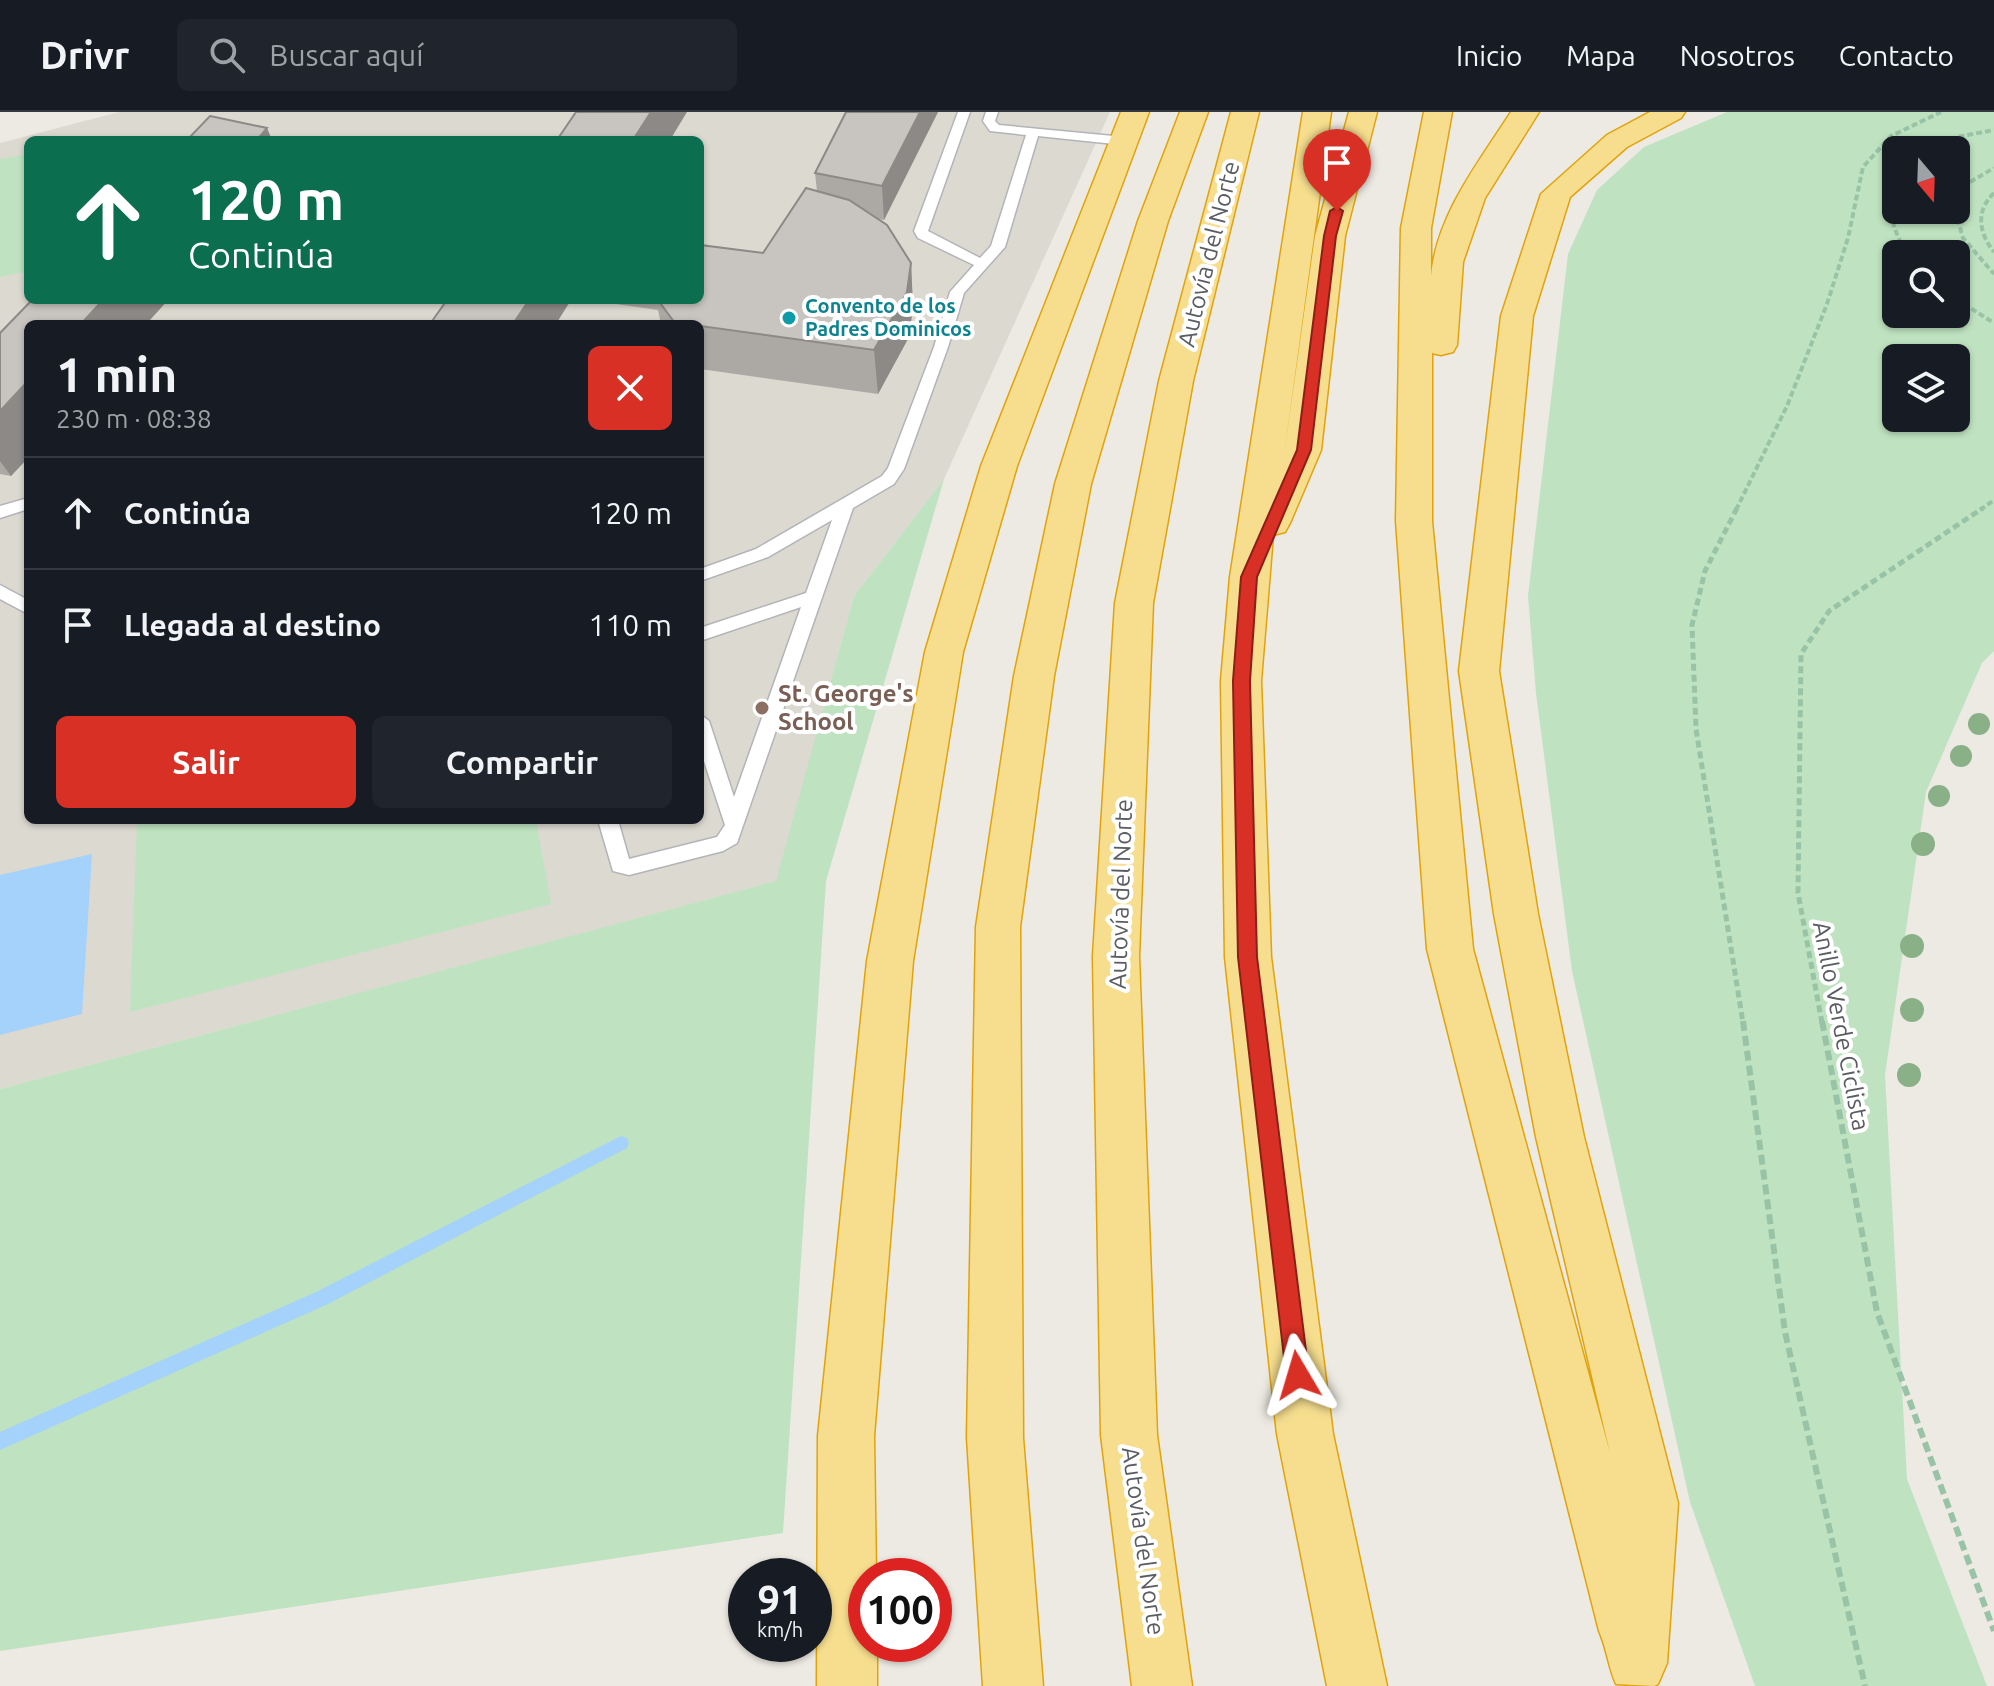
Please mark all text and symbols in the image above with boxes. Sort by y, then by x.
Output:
search box [177,19,737,91]
icon: search [205,33,249,77]
text: Drivr [40,34,129,76]
text: Buscar aquí [269,38,423,72]
text: Inicio [1456,40,1522,71]
text: Mapa [1566,40,1636,71]
text: Nosotros [1680,40,1795,71]
text: Contacto [1839,40,1954,71]
pin [1303,129,1371,211]
north arrow [1882,136,1970,224]
map controls [1882,136,1970,432]
icon: arrive [1315,141,1359,185]
street label: Autovía del Norte [1172,158,1245,349]
icon: ahead [56,168,160,272]
text: 120 m [188,168,344,231]
text: Continúa [188,234,334,275]
button: search [1882,240,1970,328]
place label: Convento de los Padres Dominicos [805,294,972,340]
marker: Convento de los Padres Dominicos [780,309,798,327]
button: layers [1882,344,1970,432]
button: close [588,346,672,430]
text: 1 min [56,347,177,401]
text: 230 m · 08:38 [56,404,212,433]
icon: ahead [56,491,100,535]
text: Continúa [124,496,251,530]
text: 120 m [588,496,672,530]
icon: arrive [56,603,100,647]
text: Llegada al destino [124,608,381,642]
text: 110 m [588,608,672,642]
place label: St. George's School [778,680,914,735]
marker: St. George's School [753,699,771,717]
button: Salir [56,716,356,808]
button: Compartir [372,716,672,808]
street label: Autovía del Norte [1104,799,1137,989]
street label: Anillo Verde Ciclista [1808,919,1875,1133]
position arrow [1256,1333,1340,1417]
street label: Autovía del Norte [1117,1445,1170,1637]
speed limit sign: 100 [848,1558,952,1662]
text: 91 [757,1577,803,1622]
text: km/h [757,1618,803,1641]

